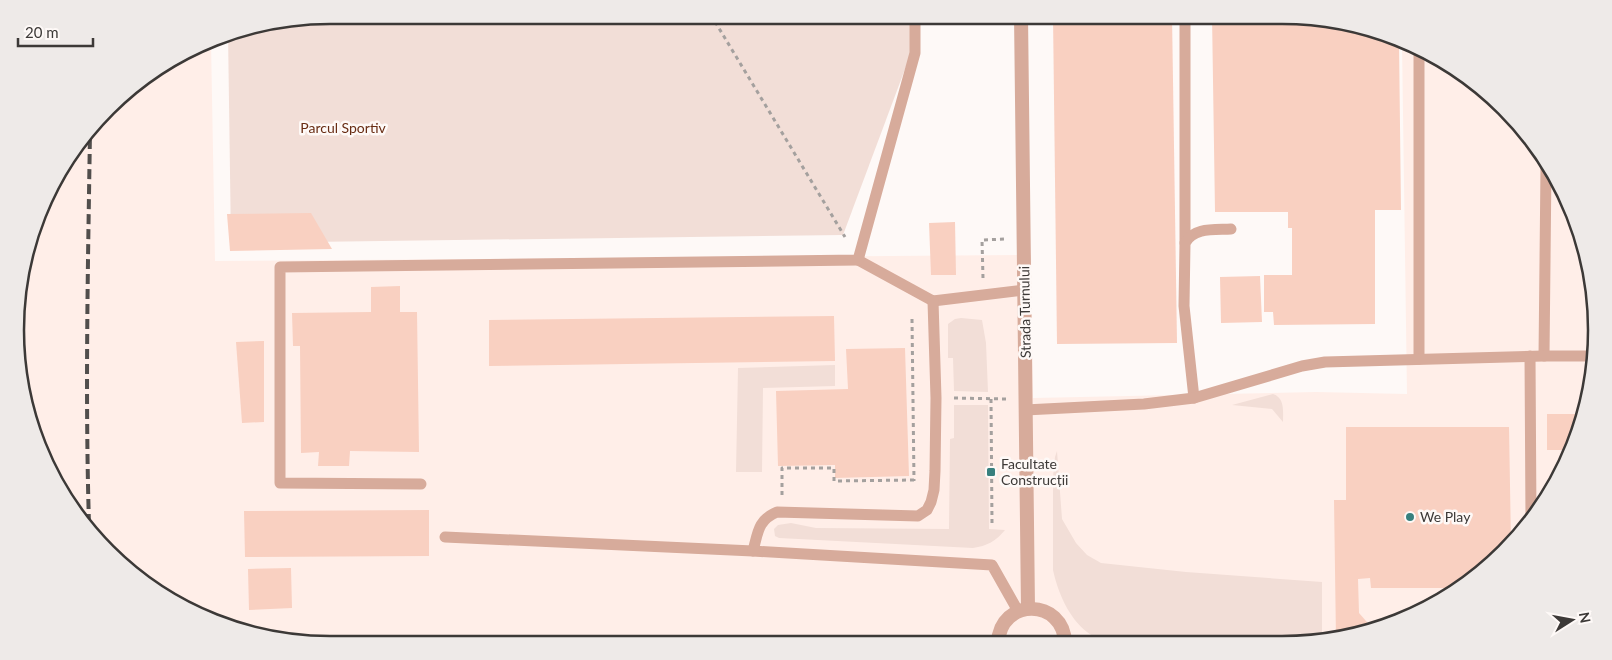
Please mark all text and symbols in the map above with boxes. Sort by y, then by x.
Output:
scale bar [18,15,92,47]
text: 20 m [25,23,59,41]
park label: Parcul Sportiv [300,119,387,136]
street label: Strada Turnului [1015,266,1034,358]
place label: Facultate Construcții [1001,455,1068,488]
marker: Facultate Construcții [985,466,997,478]
place label: We Play [1420,508,1471,525]
marker: We Play [1404,511,1416,523]
north arrow [1547,595,1597,645]
text: N [1576,611,1595,624]

